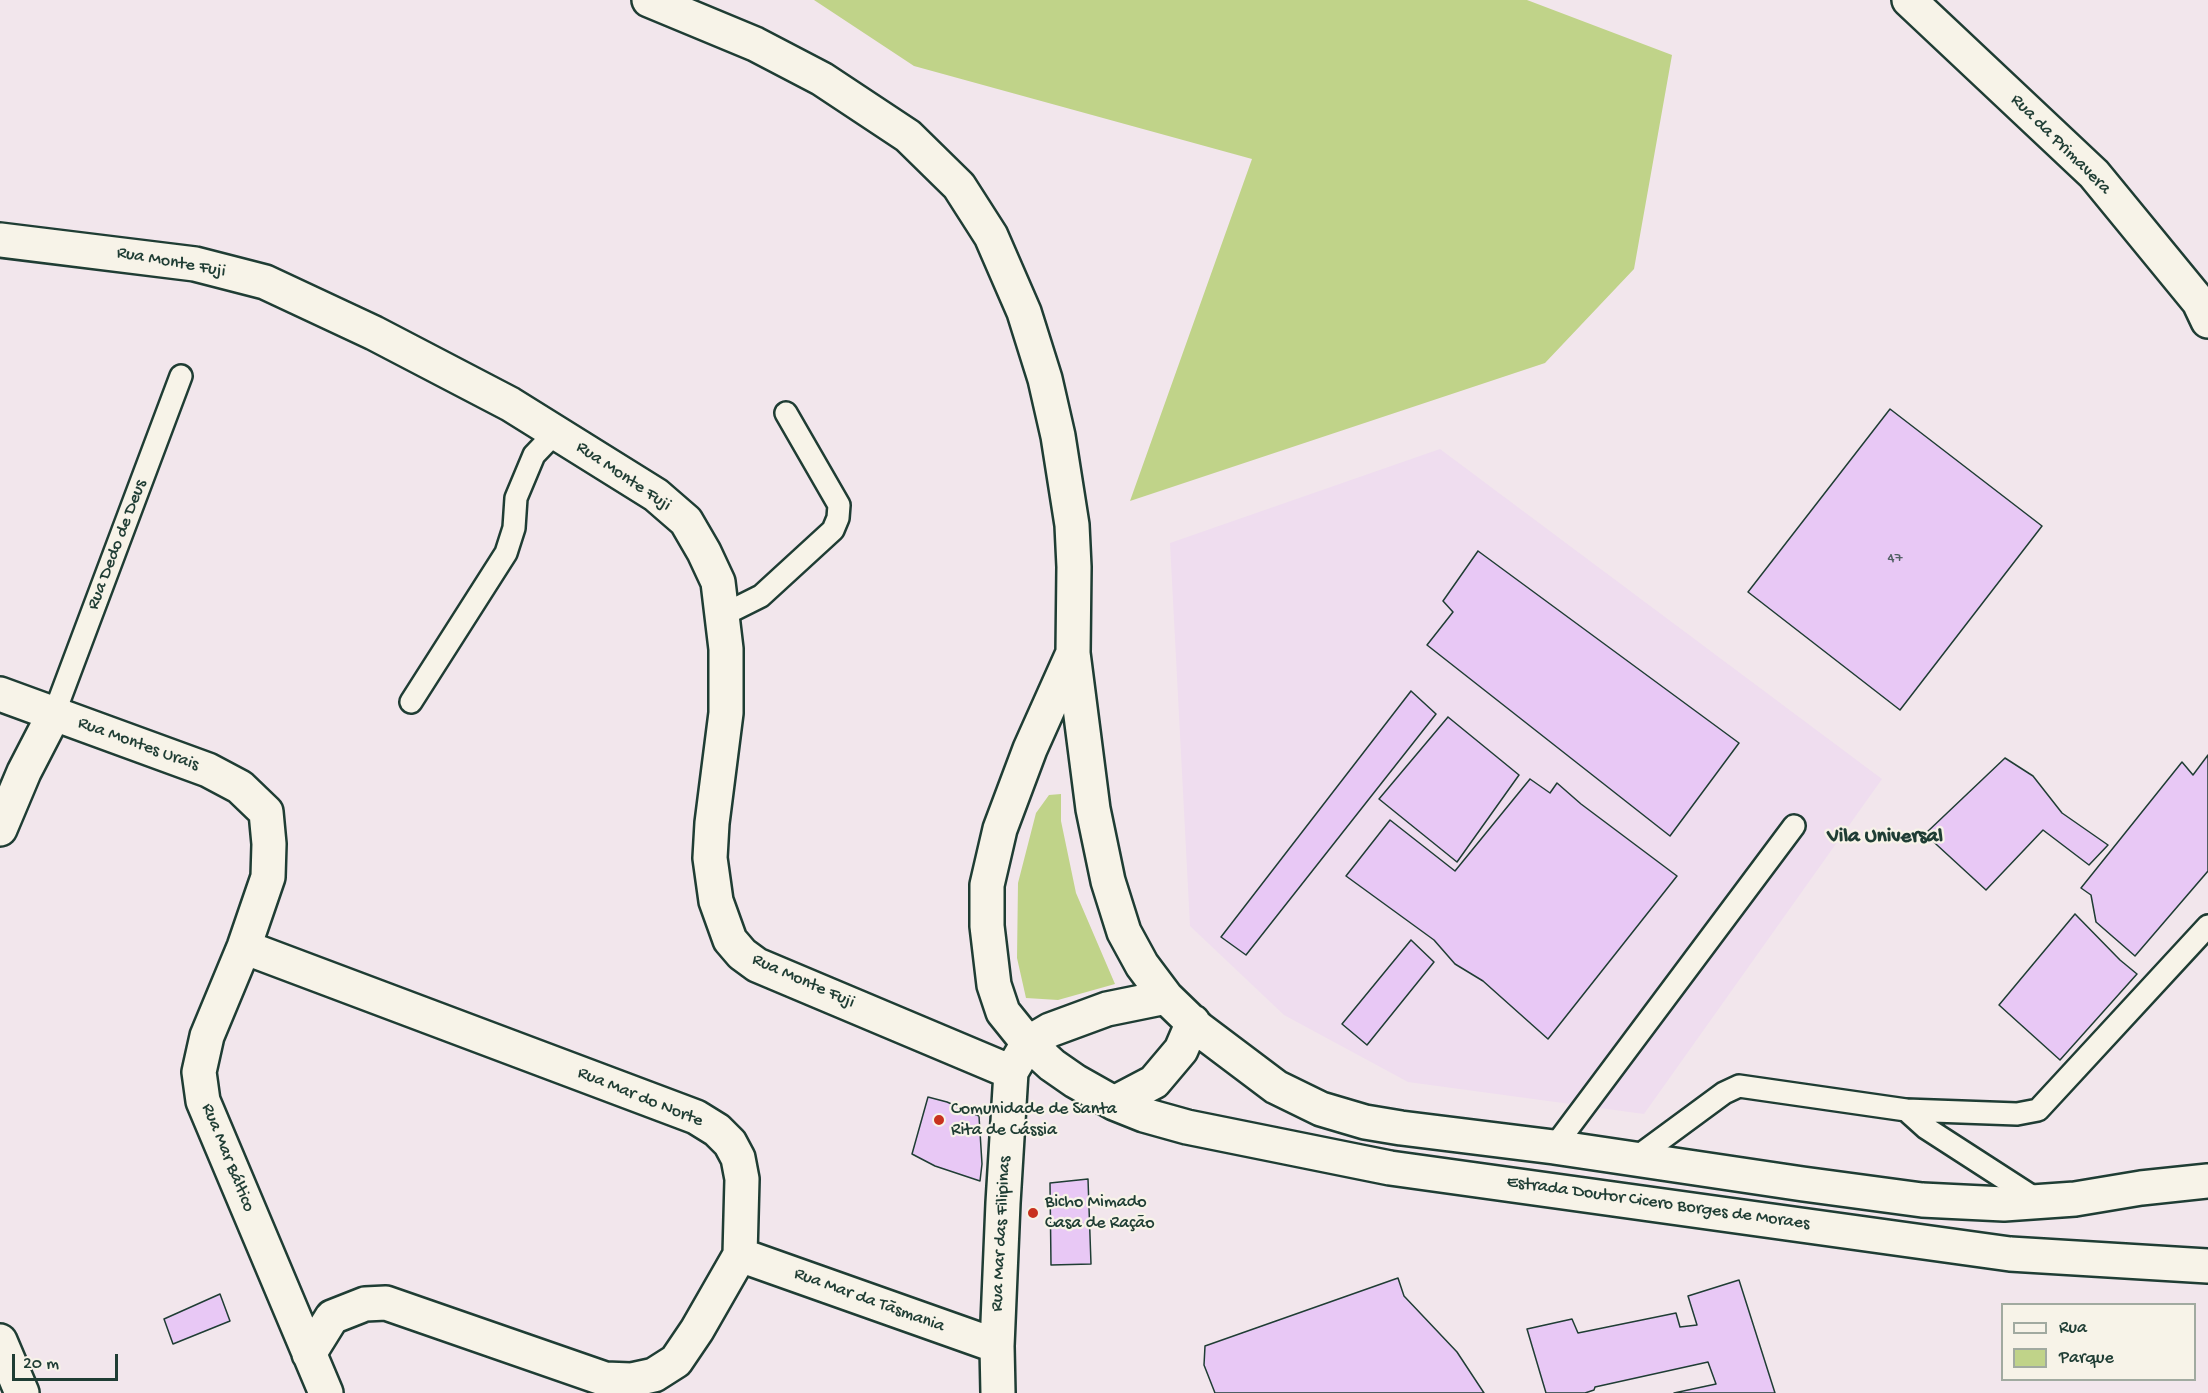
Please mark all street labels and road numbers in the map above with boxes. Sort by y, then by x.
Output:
street label: Rua da Primavera [2005,90,2115,200]
street label: Rua Monte Fuji [115,243,227,283]
street label: Rua Monte Fuji [571,437,675,517]
street label: Rua Dedo de Deus [83,477,153,613]
street label: Rua Montes Urais [74,713,202,777]
street label: Rua Monte Fuji [748,950,858,1014]
street label: Rua Mar do Norte [574,1063,706,1133]
street label: Rua Mar Báltico [195,1101,259,1215]
street label: Rua Mar das Filipinas [987,1156,1017,1312]
street label: Estrada Doutor Cicero Borges de Moraes [1505,1172,1811,1236]
street label: Rua Mar da Tãsmania [791,1264,947,1338]

